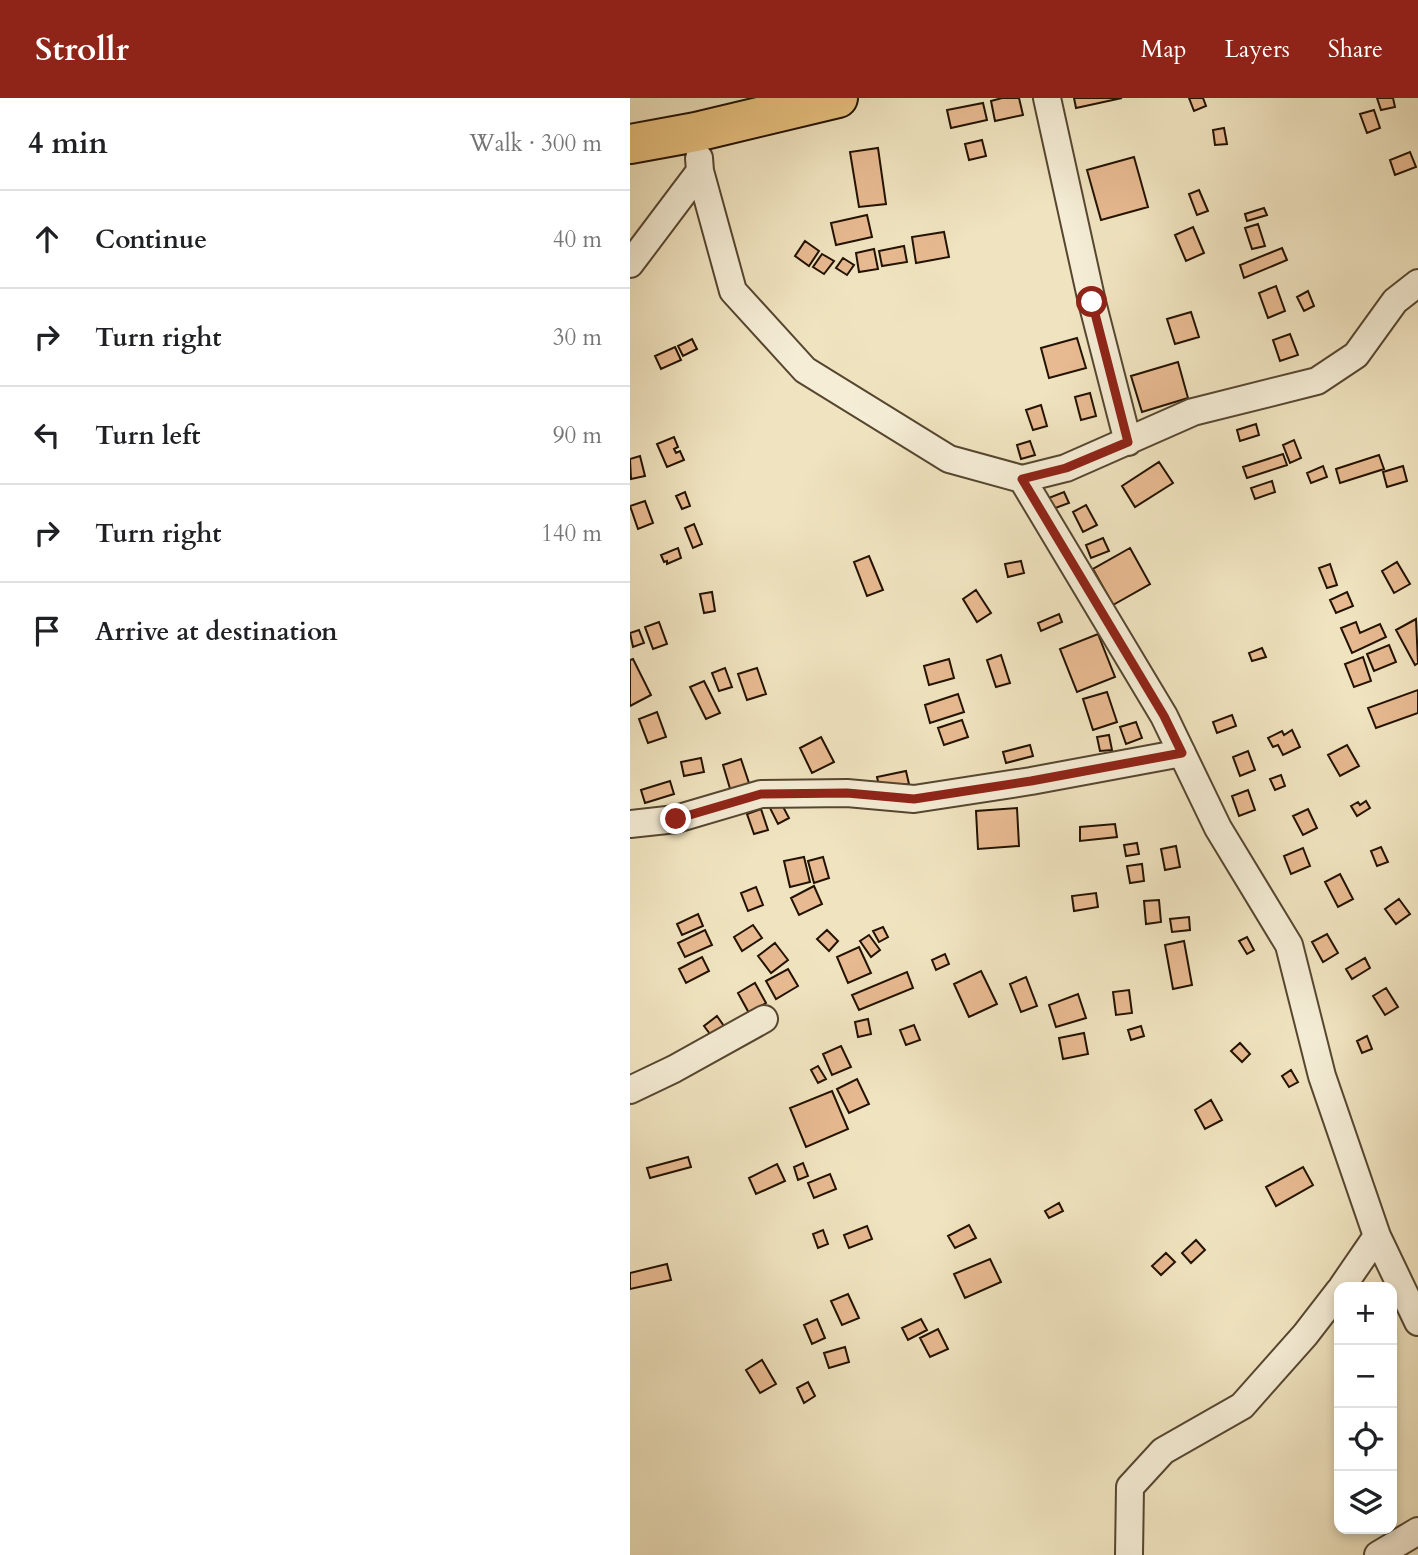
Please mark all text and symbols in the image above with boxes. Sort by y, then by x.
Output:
text: Strollr [35,27,129,72]
text: Map [1141,33,1187,66]
text: Layers [1225,33,1290,66]
text: Share [1328,33,1383,66]
text: 4 min [28,123,108,164]
text: Walk · 300 m [469,128,602,159]
icon: ahead [28,220,66,258]
text: Continue [95,222,207,257]
text: 40 m [553,224,602,255]
route start [1076,286,1107,317]
icon: right [28,318,66,356]
text: Turn right [95,320,222,355]
text: 30 m [553,322,602,353]
icon: left [28,416,66,454]
text: Turn left [95,418,200,453]
text: 90 m [553,420,602,451]
icon: right [28,514,66,552]
text: Turn right [95,516,222,551]
text: 140 m [541,518,602,549]
icon: arrive [28,612,66,650]
text: Arrive at destination [95,614,338,649]
route end [660,803,691,834]
map controls [1334,1282,1397,1534]
button: + [1334,1282,1397,1345]
button: − [1334,1345,1397,1408]
button: locate [1334,1408,1397,1471]
button: layers [1334,1471,1397,1534]

